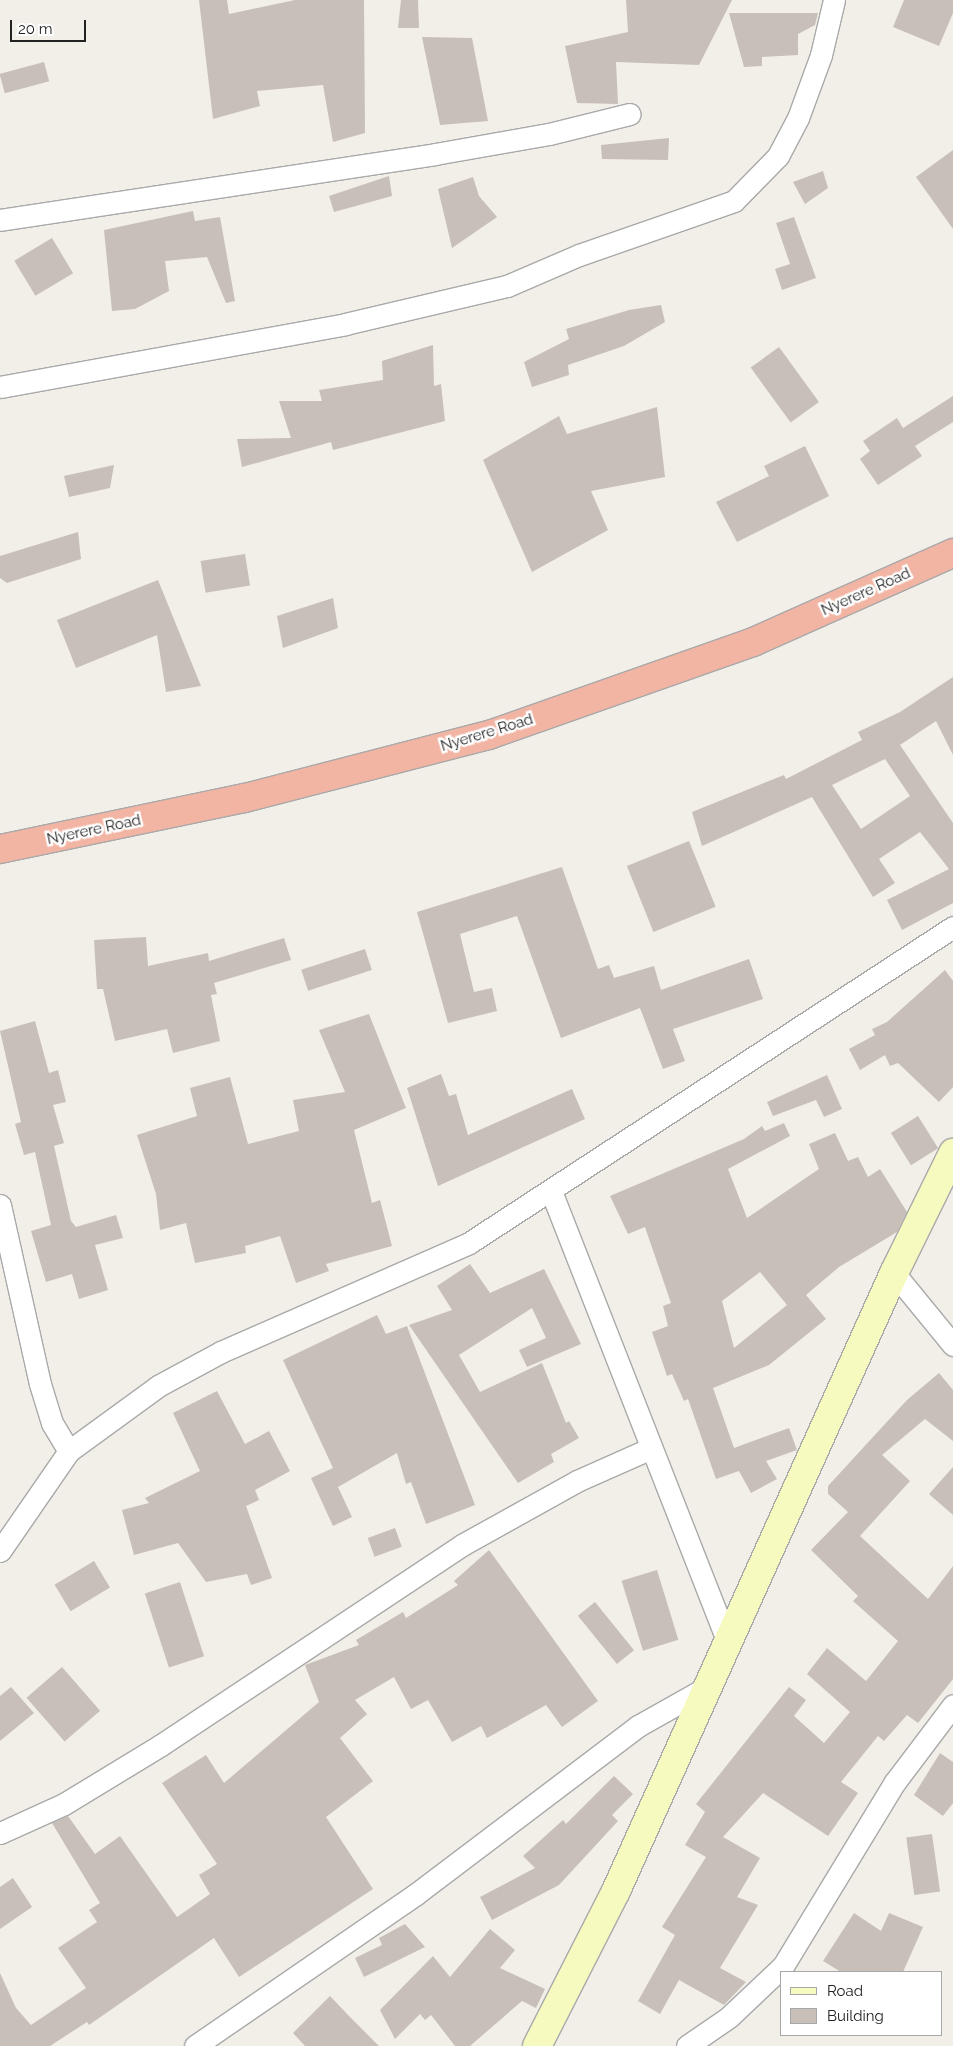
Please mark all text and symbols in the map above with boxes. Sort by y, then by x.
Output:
scale bar [12,10,89,42]
text: 20 m [18,20,53,38]
street label: Nyerere Road [819,564,913,620]
street label: Nyerere Road [439,710,535,756]
street label: Nyerere Road [45,811,143,849]
legend [780,1971,943,2036]
text: Road [827,1982,863,2000]
text: Building [827,2007,884,2025]

